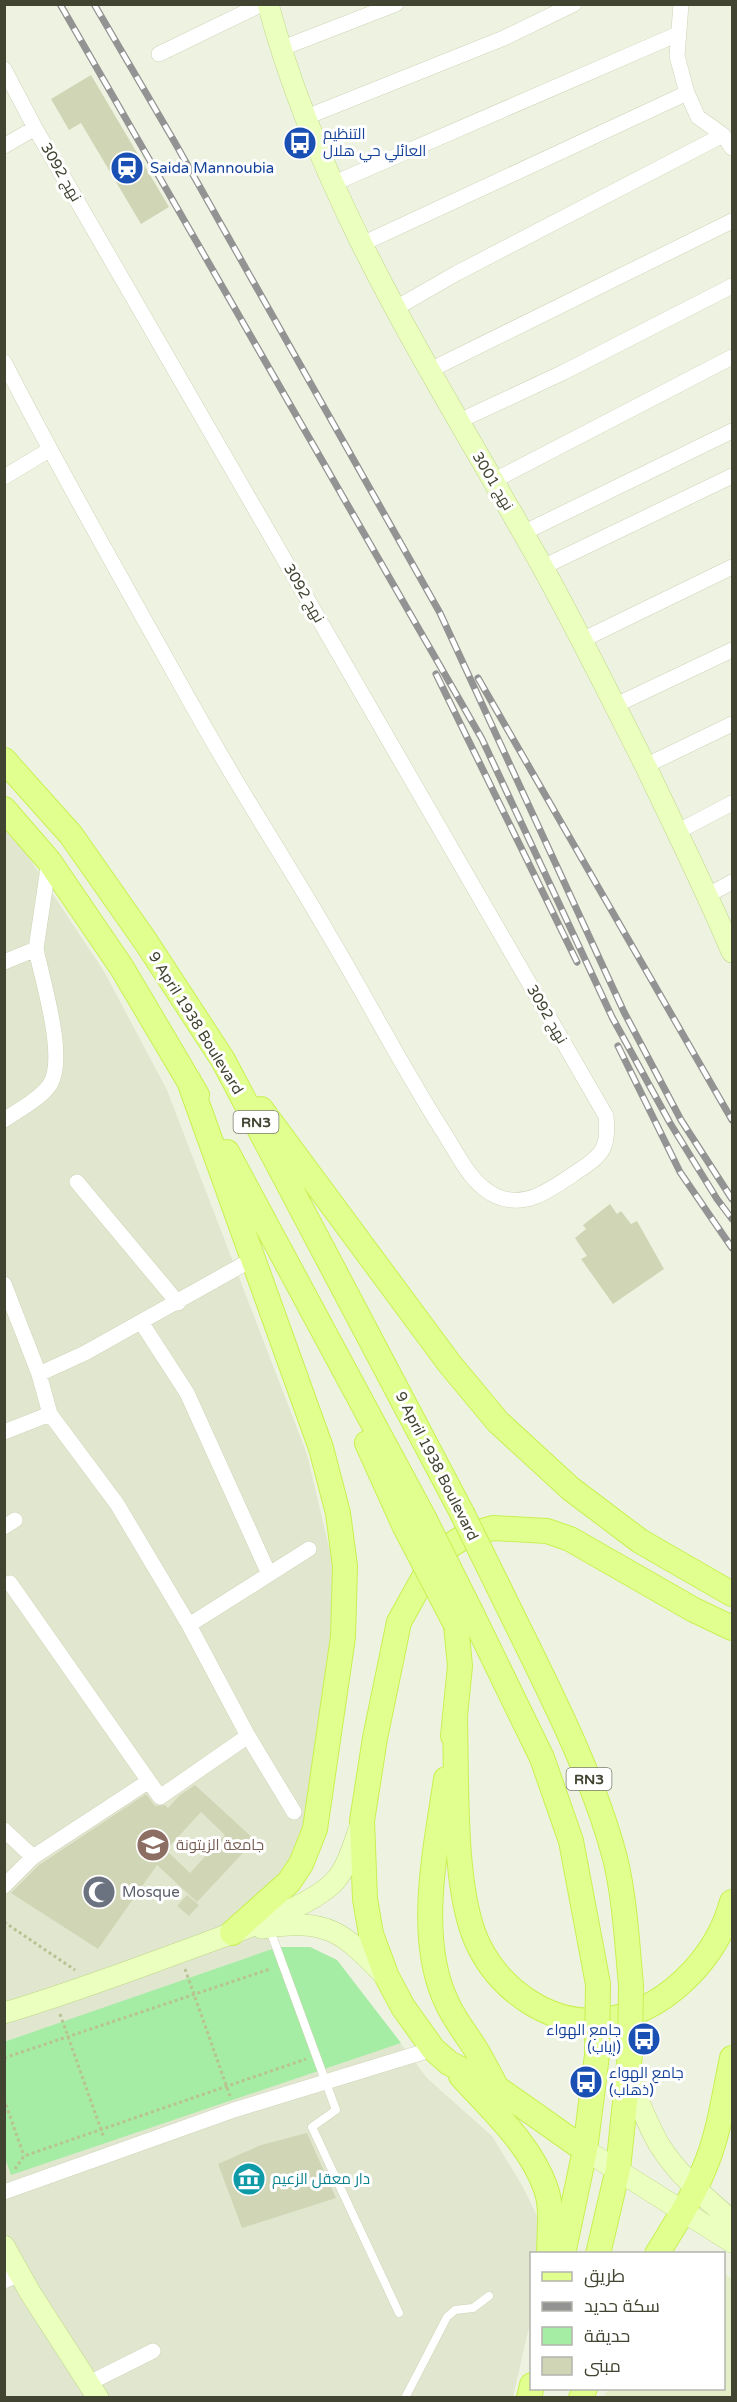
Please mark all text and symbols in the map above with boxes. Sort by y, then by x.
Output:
bus stop icon: التنظيم العائلي حي هلال [282,125,318,161]
place label: التنظيم العائلي حي هلال [323,125,426,163]
street label: نهج 3092 [35,139,85,206]
station icon: Saida Mannoubia [109,150,145,186]
place label: Saida Mannoubia [150,159,274,177]
street label: نهج 3001 [467,449,517,514]
street label: نهج 3092 [278,560,328,627]
street label: 9 April 1938 Boulevard [145,948,247,1098]
street label: نهج 3092 [521,981,571,1048]
road number: RN3 [234,1111,278,1133]
street label: 9 April 1938 Boulevard [392,1389,482,1543]
road number: RN3 [566,1768,612,1790]
school or university icon: جامعة الزيتونة [135,1827,171,1863]
place label: جامعة الزيتونة [176,1836,264,1854]
mosque icon: Mosque [81,1874,117,1910]
place label: Mosque [122,1883,180,1901]
place label: جامع الهواء (إياب) [546,2021,621,2056]
bus stop icon: جامع الهواء (إياب) [626,2021,662,2057]
bus stop icon: جامع الهواء (ذهاب) [568,2064,604,2100]
place label: جامع الهواء (ذهاب) [609,2064,684,2099]
museum icon: دار معقل الزعيم [231,2161,267,2197]
place label: دار معقل الزعيم [272,2170,370,2189]
legend [530,2252,725,2390]
text: طريق [584,2265,625,2288]
text: سكة حديد [584,2295,660,2317]
text: حديقة [584,2325,630,2347]
text: مبنى [584,2355,621,2377]

